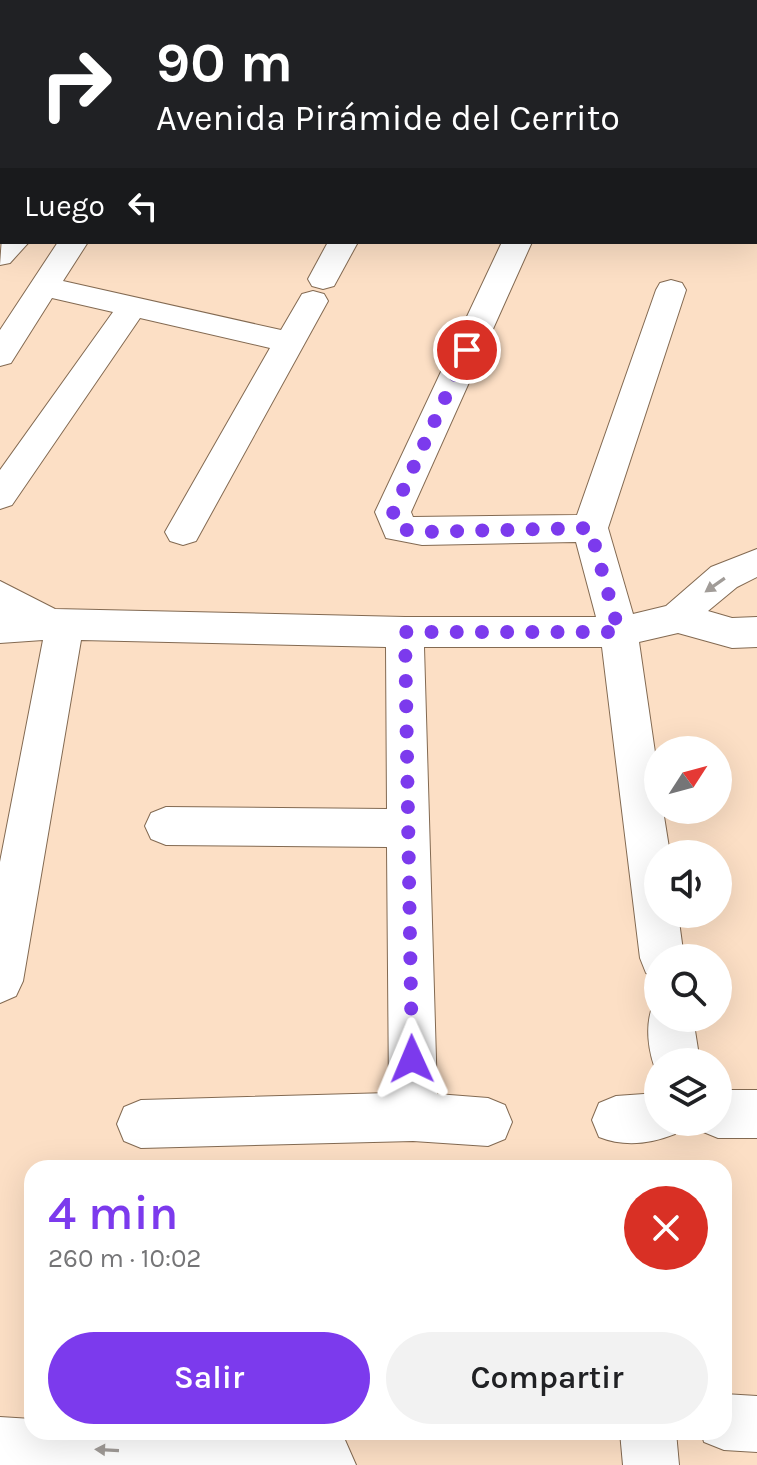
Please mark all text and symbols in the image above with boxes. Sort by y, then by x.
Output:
text: 90 m [156,30,293,95]
icon: right [24,32,128,136]
text: Avenida Pirámide del Cerrito [156,97,620,139]
icon: left [121,184,165,228]
text: Luego [24,188,105,224]
pin [433,316,501,384]
icon: arrive [445,328,489,372]
one-way arrow [704,578,725,593]
north arrow [644,736,732,824]
map controls [644,736,732,1136]
button: sound [644,840,732,928]
button: search [644,944,732,1032]
position arrow [370,1017,454,1101]
button: layers [644,1048,732,1136]
text: 4 min [48,1185,178,1241]
button: close [624,1186,708,1270]
text: 260 m · 10:02 [48,1243,201,1274]
button: Salir [48,1332,370,1424]
button: Compartir [386,1332,708,1424]
one-way arrow [94,1443,119,1456]

